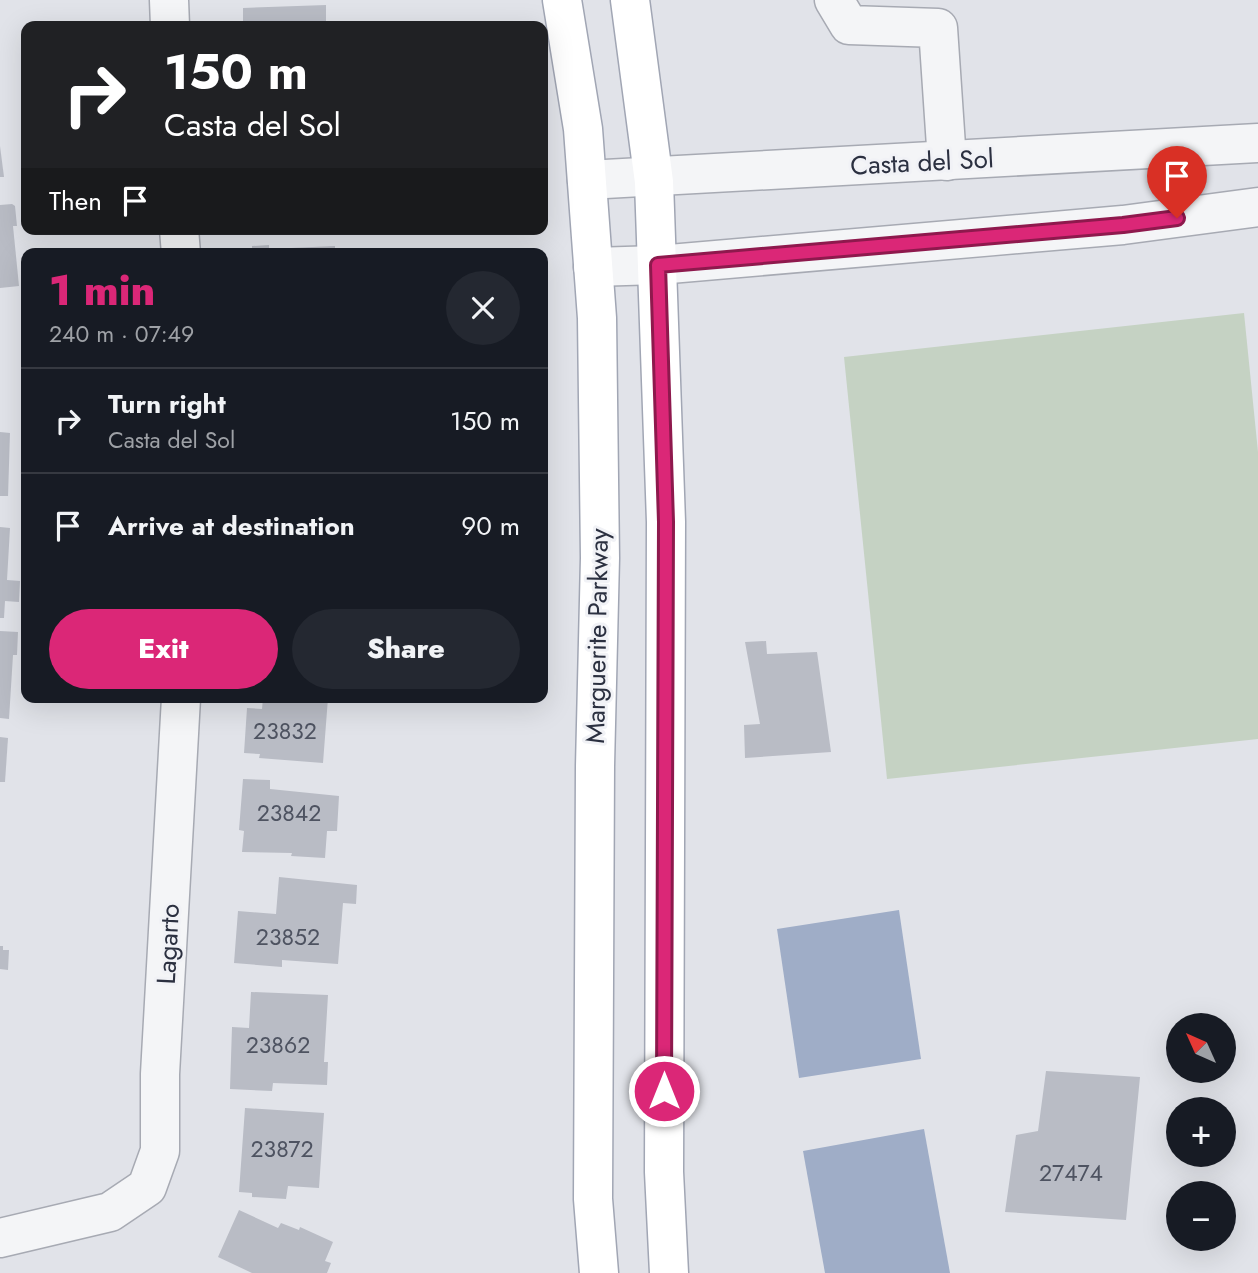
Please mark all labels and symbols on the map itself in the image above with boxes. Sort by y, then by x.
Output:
street label: Casta del Sol [849,139,995,185]
pin [1147,146,1207,218]
street label: Marguerite Parkway [576,527,618,744]
house number: 23832 [253,714,317,748]
house number: 23842 [257,796,321,830]
street label: Lagarto [147,903,189,985]
house number: 23852 [256,920,320,954]
north arrow [1166,1013,1236,1083]
house number: 23862 [246,1028,310,1062]
position arrow [627,1054,701,1128]
house number: 23872 [250,1132,314,1166]
house number: 27474 [1039,1156,1103,1190]

